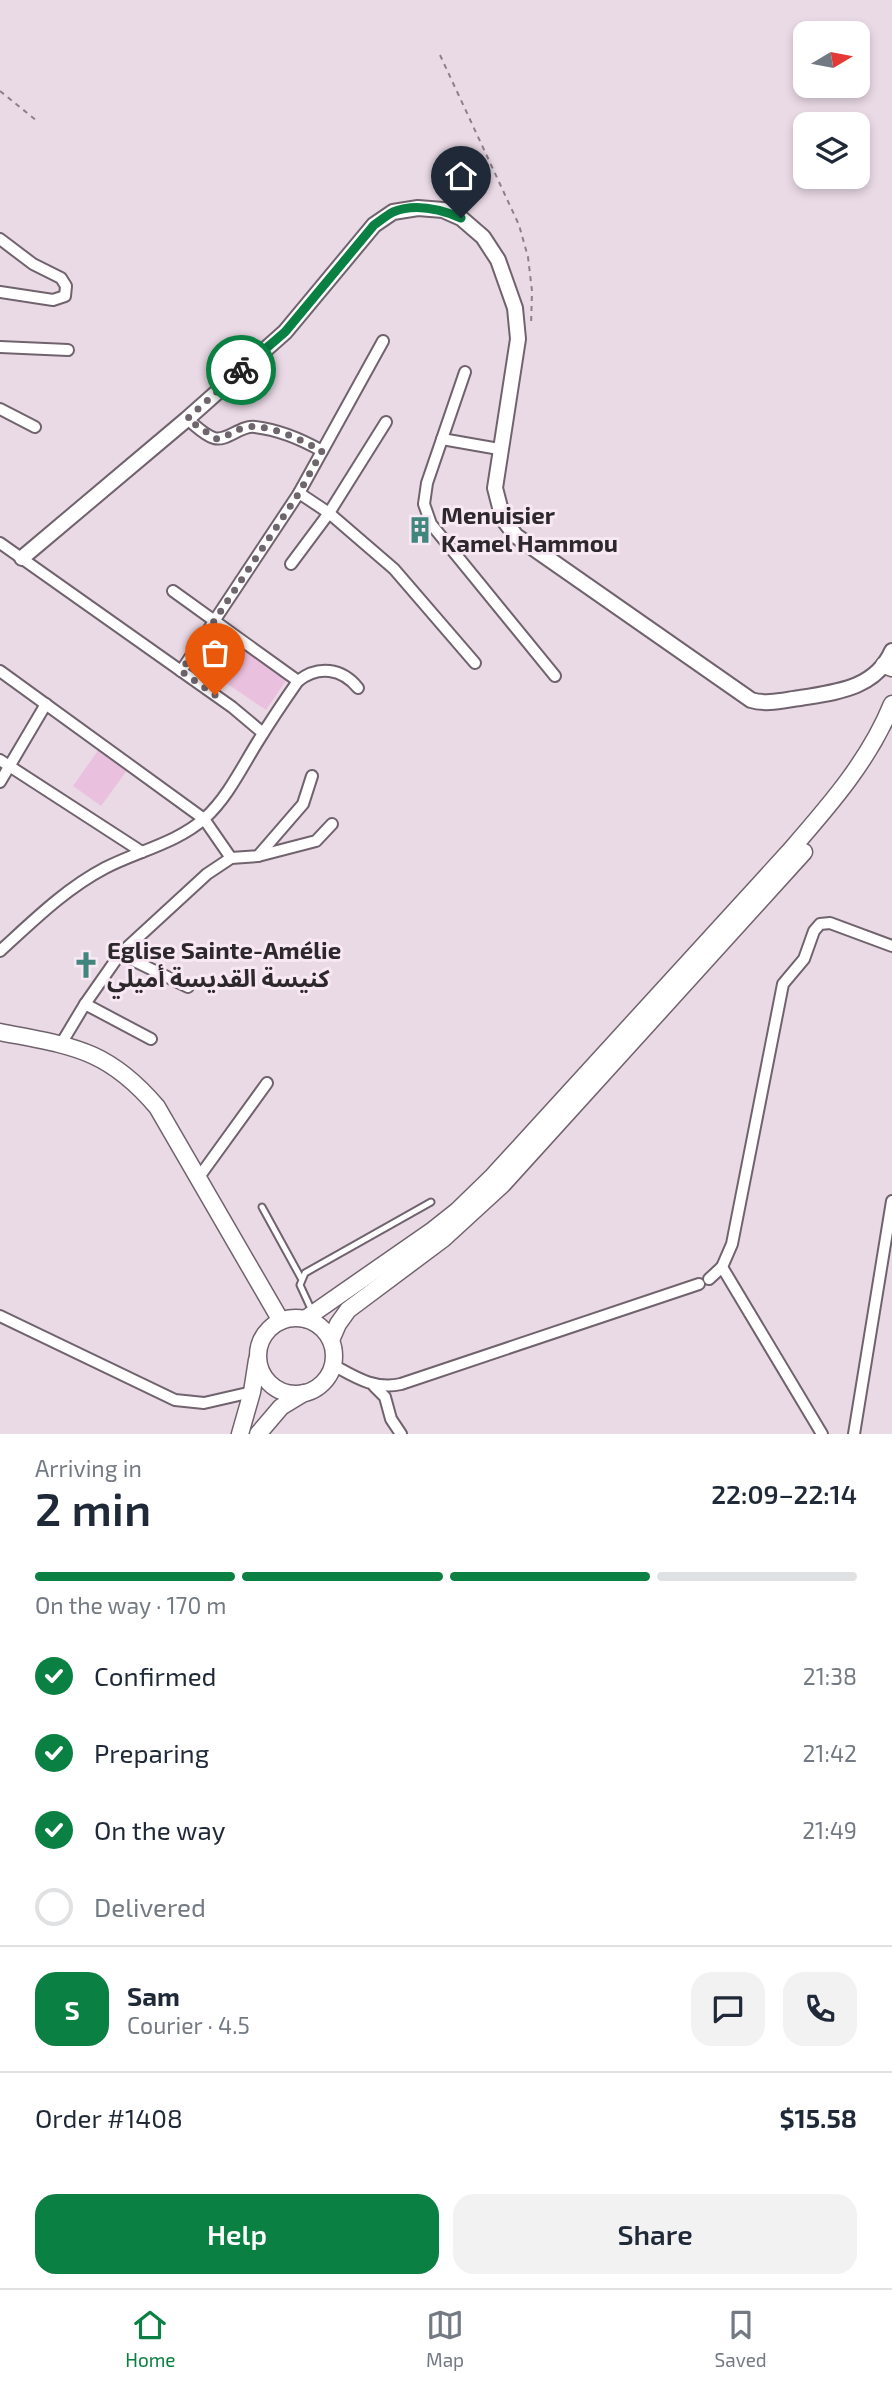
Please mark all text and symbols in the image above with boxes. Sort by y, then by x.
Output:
north arrow [793,21,870,98]
map controls [793,21,870,189]
button: layers [793,112,870,189]
pin [431,146,491,218]
icon: home [442,157,480,195]
courier [206,335,276,405]
icon: bike [222,351,260,389]
place label: Menuisier Kamel Hammou [441,500,618,557]
building icon: Menuisier Kamel Hammou [405,515,435,545]
pin [185,623,245,695]
icon: bag [196,634,234,672]
place label: Eglise Sainte-Amélie كنيسة القديسة أميلي [107,935,341,999]
church icon: Eglise Sainte-Amélie كنيسة القديسة أميلي [71,950,101,980]
text: Arriving in [35,1454,142,1482]
text: 22:09–22:14 [711,1478,857,1509]
text: 2 min [35,1480,151,1535]
text: On the way · 170 m [35,1591,227,1619]
icon: check [35,1657,73,1695]
text: Confirmed [94,1660,217,1691]
text: 21:38 [803,1662,857,1690]
icon: check [35,1734,73,1772]
text: Preparing [94,1737,209,1768]
text: 21:42 [802,1739,857,1767]
icon: check [35,1811,73,1849]
text: On the way [94,1814,225,1845]
text: 21:49 [802,1816,857,1844]
text: Delivered [94,1891,206,1922]
button: chat [691,1972,765,2046]
button: phone [783,1972,857,2046]
text: Sam [127,1980,180,2011]
text: S [64,1994,80,2025]
text: Courier · 4.5 [127,2011,250,2039]
text: Order #1408 [35,2102,183,2133]
text: $15.58 [779,2102,857,2133]
button: Help [35,2194,439,2274]
button: Share [453,2194,857,2274]
tab: Home [125,2306,176,2371]
tab: Map [426,2306,464,2371]
tab: Saved [715,2306,767,2371]

